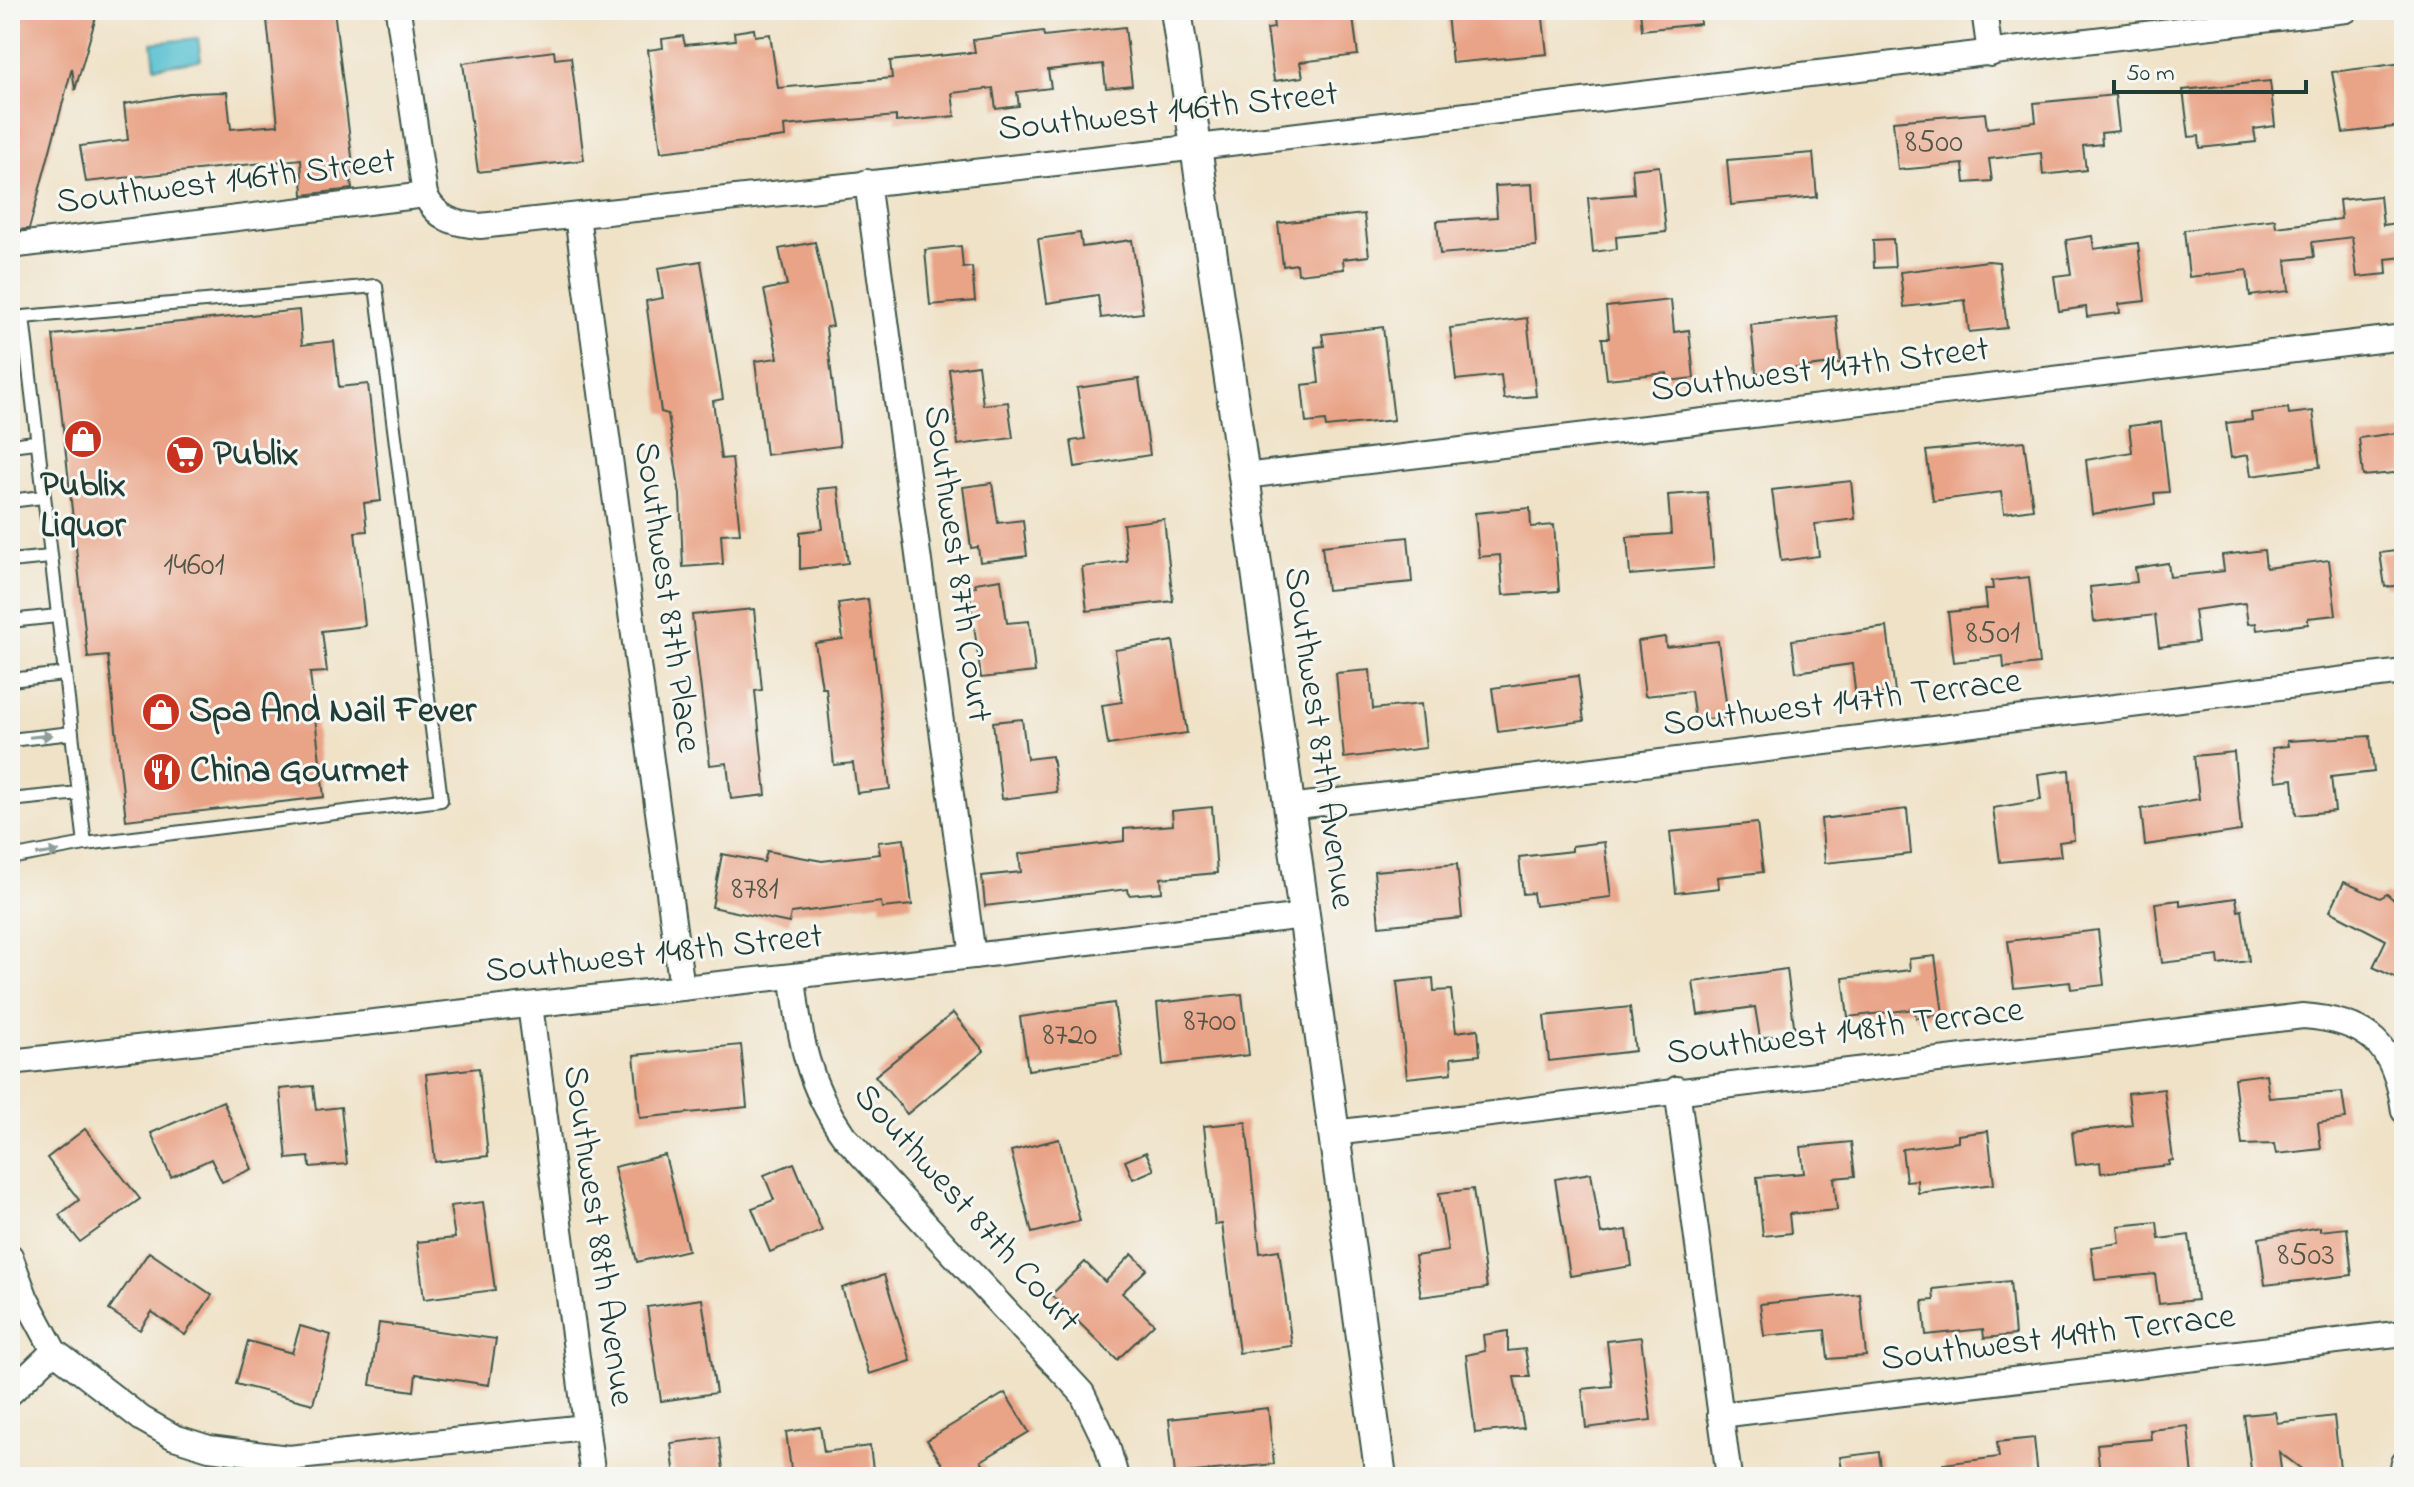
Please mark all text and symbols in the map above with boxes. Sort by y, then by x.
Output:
scale bar [2114,44,2306,94]
text: 50 m [2126,57,2175,92]
street label: Southwest 146th Street [995,69,1341,157]
house number: 8500 [1905,120,1963,167]
street label: Southwest 146th Street [53,136,399,230]
street label: Southwest 147th Street [1648,324,1992,418]
street label: Southwest 87th Court [908,402,1004,726]
shop icon: Publix Liquor [62,418,104,460]
place label: Publix [213,429,299,482]
supermarket icon: Publix [164,434,206,476]
street label: Southwest 87th Place [618,438,714,757]
place label: Publix Liquor [40,460,126,554]
house number: 14601 [163,543,225,590]
street label: Southwest 87th Avenue [1268,564,1368,913]
house number: 8501 [1966,611,2020,658]
street label: Southwest 147th Terrace [1660,656,2025,752]
place label: Spa And Nail Fever [189,686,477,739]
shop icon: Spa And Nail Fever [140,691,182,733]
one-way arrow [29,730,54,743]
place label: China Gourmet [190,746,410,799]
restaurant icon: China Gourmet [141,751,183,793]
one-way arrow [36,846,61,859]
house number: 8781 [731,867,779,914]
street label: Southwest 148th Street [482,911,826,999]
street label: Southwest 148th Terrace [1663,985,2027,1081]
house number: 8700 [1184,999,1236,1046]
house number: 8720 [1043,1013,1097,1060]
street label: Southwest 88th Avenue [547,1062,647,1411]
street label: Southwest 87th Court [839,1073,1093,1345]
house number: 8503 [2277,1233,2335,1280]
street label: Southwest 149th Terrace [1878,1291,2239,1387]

